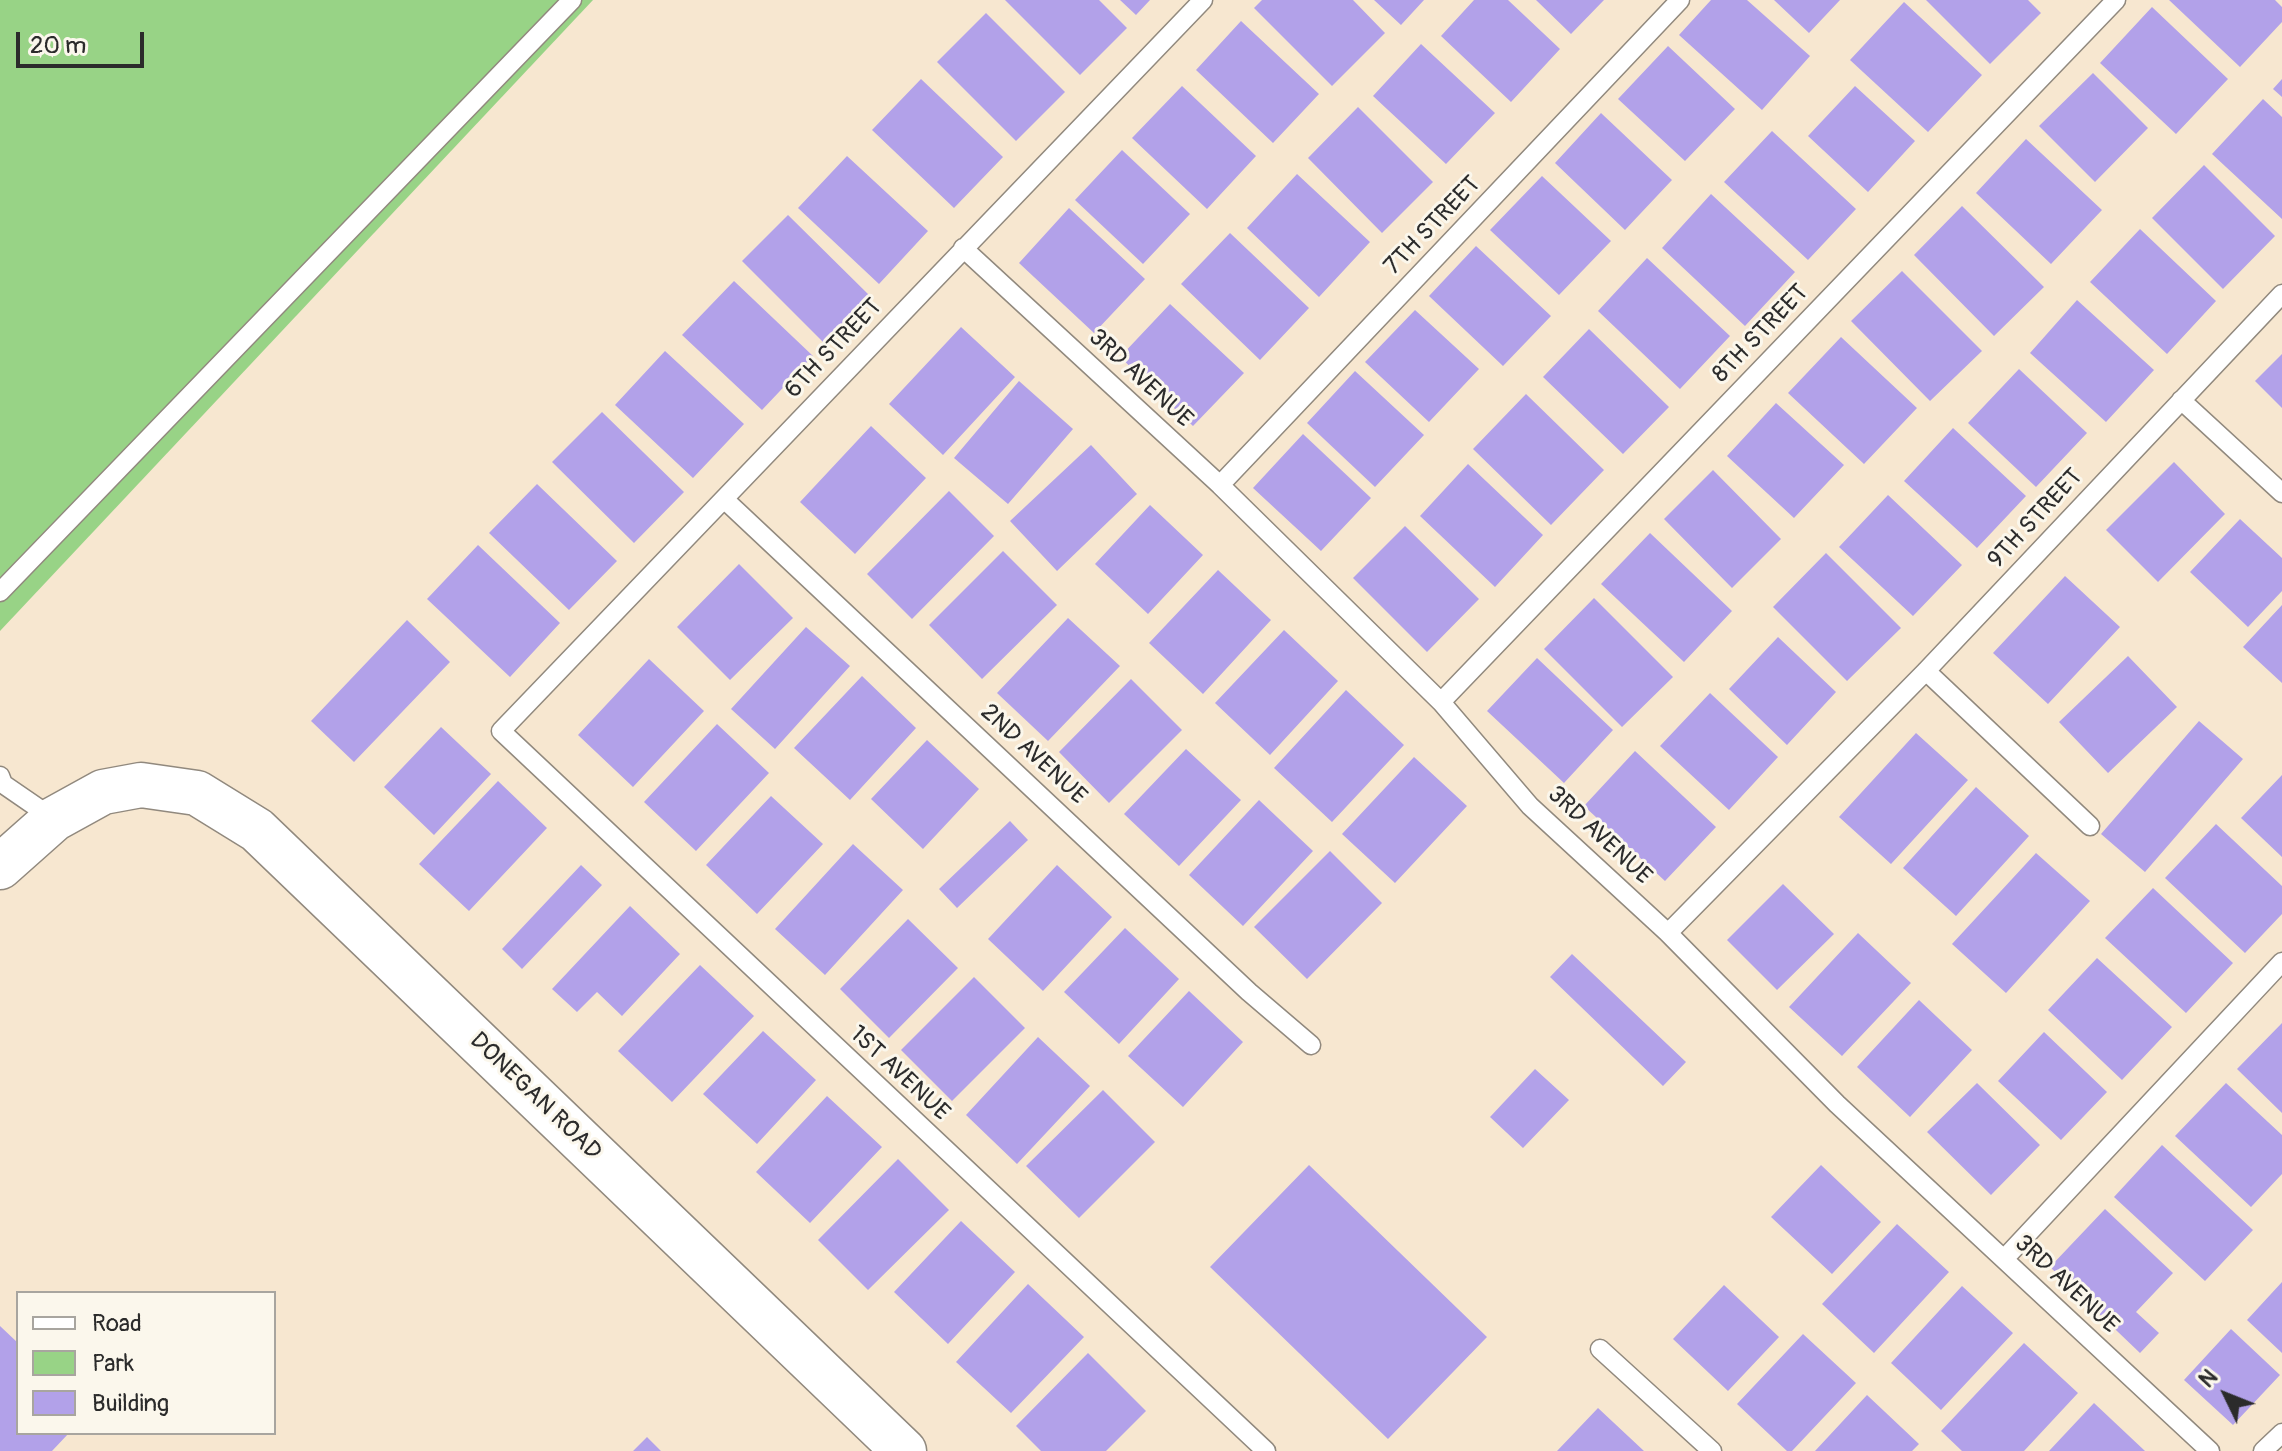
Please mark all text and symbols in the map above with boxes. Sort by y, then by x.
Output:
scale bar [20,16,148,66]
text: 20 m [30,31,86,60]
street label: 7TH STREET [1379,171,1487,281]
street label: 8TH STREET [1707,279,1815,389]
street label: 6TH STREET [779,293,889,405]
street label: 3RD AVENUE [1082,323,1198,435]
street label: 9TH STREET [1983,463,2089,575]
street label: 2ND AVENUE [974,699,1092,811]
street label: 3RD AVENUE [1541,780,1657,892]
street label: 1ST AVENUE [843,1020,955,1128]
street label: DONEGAN ROAD [463,1027,607,1167]
street label: 3RD AVENUE [2008,1229,2124,1341]
legend [16,1291,276,1435]
text: Road [92,1309,142,1338]
text: Park [92,1349,134,1378]
north arrow [2186,1355,2266,1435]
text: N [2193,1364,2224,1394]
text: Building [92,1389,169,1418]

